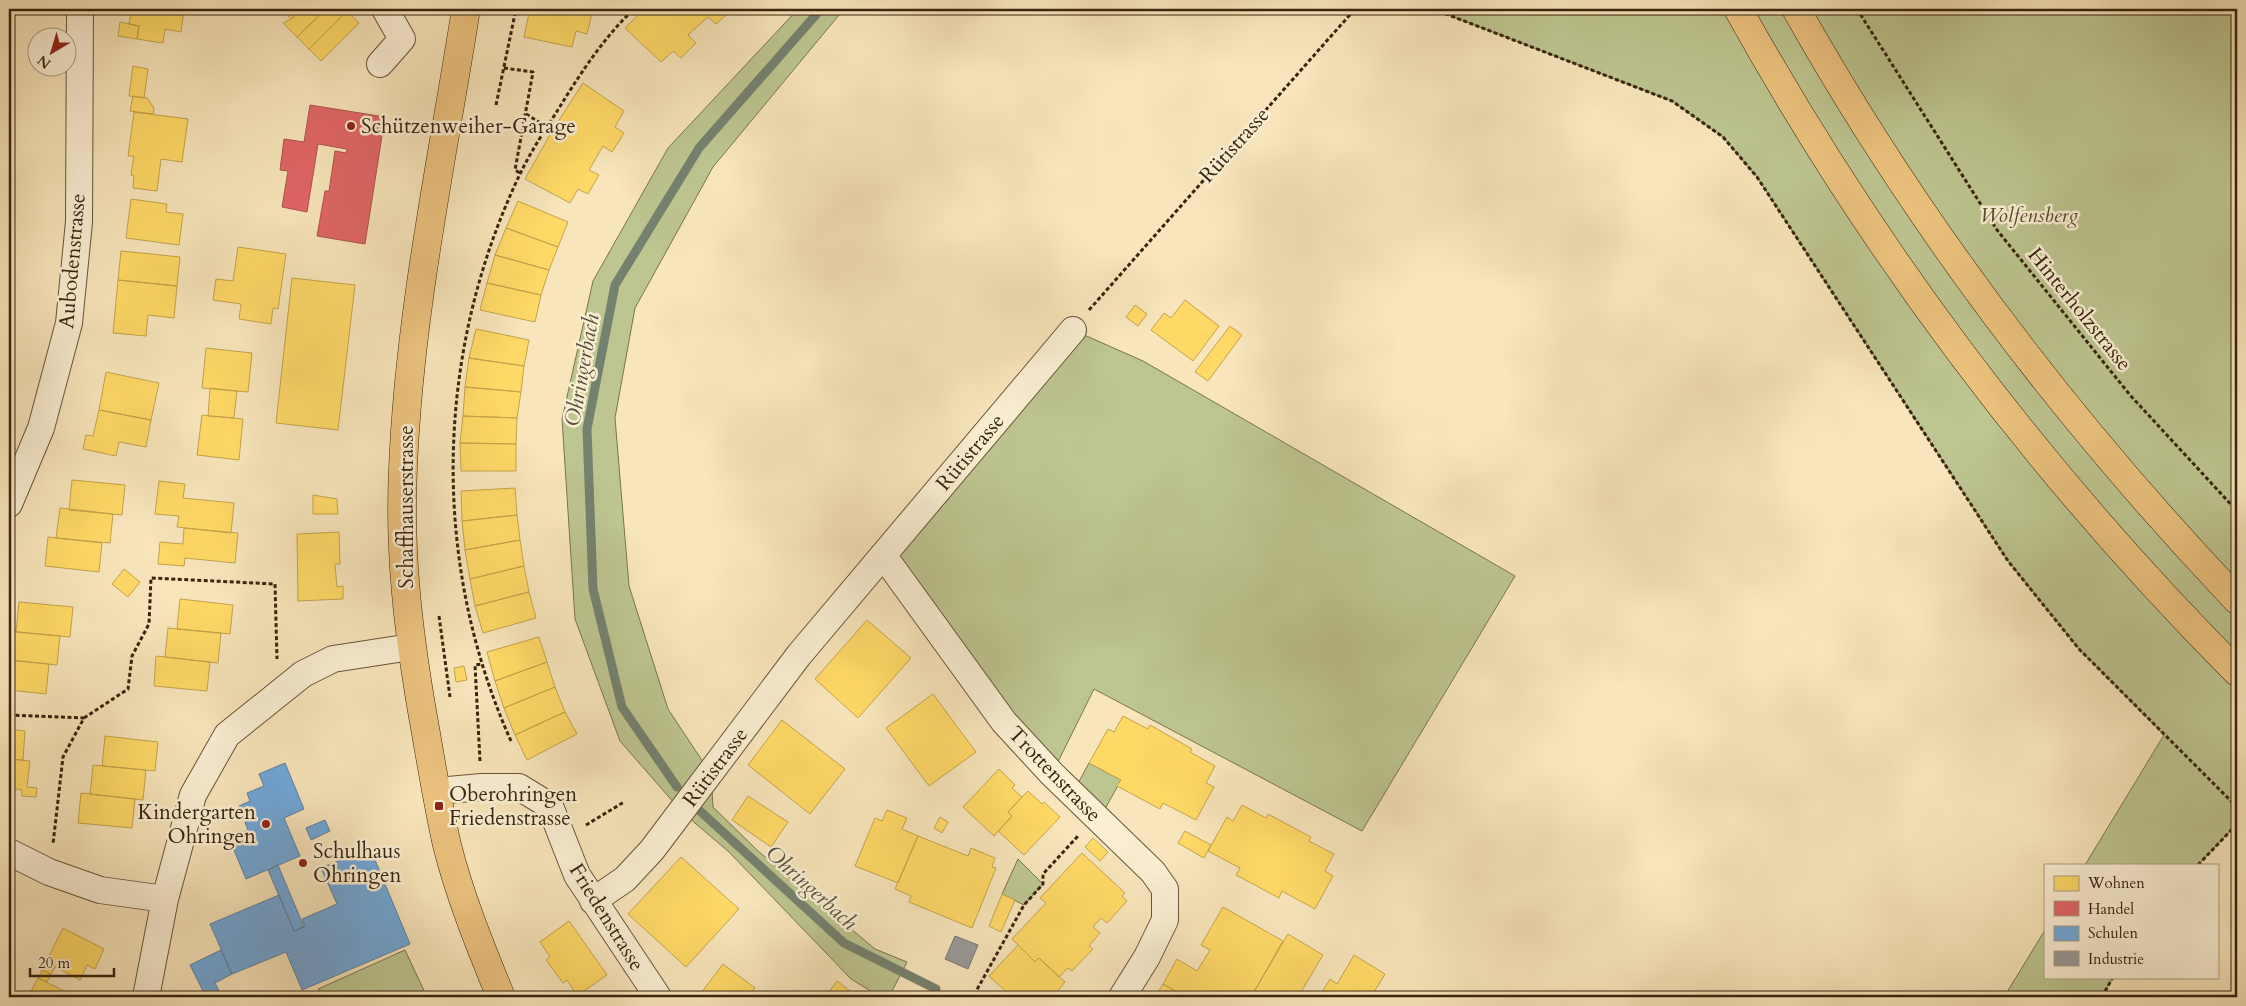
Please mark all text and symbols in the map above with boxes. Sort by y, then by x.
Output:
north arrow [28,28,78,78]
text: N [34,51,55,73]
street label: Rütistrasse [1193,101,1276,189]
place label: Schützenweiher-Garage [361,112,576,141]
marker: Schützenweiher-Garage [345,120,357,132]
street label: Aubodenstrasse [52,192,93,330]
park label: Wolfensberg [1980,201,2079,230]
street label: Hinterholzstrasse [2021,242,2138,377]
water label: Ohringerbach [557,311,607,429]
street label: Rütistrasse [930,408,1011,497]
street label: Schaffhauserstrasse [392,425,421,589]
street label: Trottenstrasse [1001,720,1108,829]
street label: Rütistrasse [676,722,755,813]
place label: Oberohringen Friedenstrasse [449,780,577,833]
place label: Kindergarten Ohringen [138,798,256,851]
marker: Oberohringen Friedenstrasse [433,800,445,812]
marker: Kindergarten Ohringen [260,818,272,830]
place label: Schulhaus Ohringen [313,837,401,890]
water label: Ohringerbach [759,838,864,937]
marker: Schulhaus Ohringen [297,857,309,869]
street label: Friedenstrasse [562,858,651,977]
legend [2044,864,2218,978]
text: Wohnen [2087,873,2145,893]
text: Handel [2088,899,2134,919]
text: Schulen [2088,923,2138,943]
scale bar [30,946,114,978]
text: Industrie [2088,949,2144,969]
text: 20 m [38,953,70,973]

